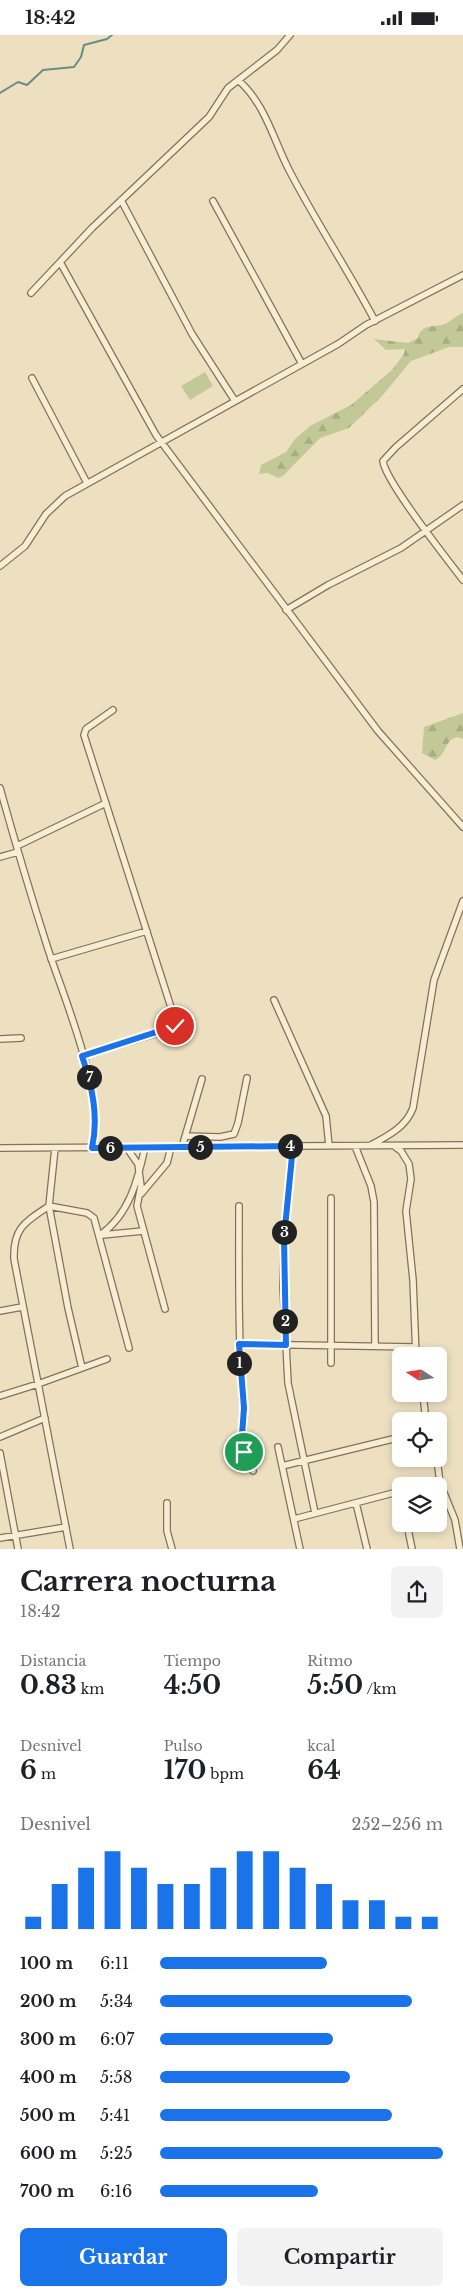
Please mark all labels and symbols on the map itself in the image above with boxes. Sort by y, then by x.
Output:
pin [154,1005,196,1047]
pin: 7 [76,1065,102,1089]
pin: 4 [278,1133,302,1159]
pin: 6 [98,1135,122,1161]
pin: 5 [188,1135,212,1159]
pin: 3 [272,1219,296,1245]
pin: 2 [272,1309,298,1333]
north arrow [392,1347,448,1403]
pin: 1 [226,1351,252,1375]
pin [223,1431,265,1473]

